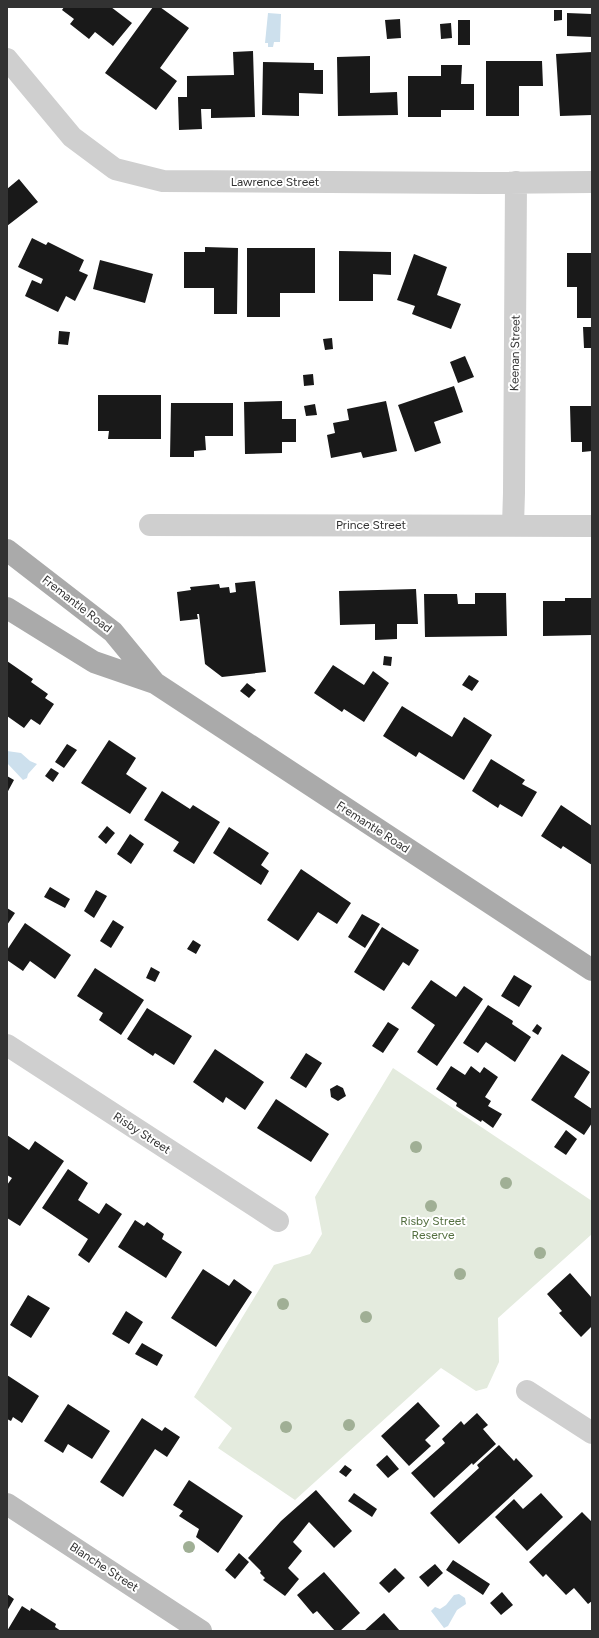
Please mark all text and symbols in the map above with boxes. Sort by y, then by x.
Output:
street label: Lawrence Street [231,175,320,189]
street label: Keenan Street [507,314,523,391]
street label: Prince Street [336,518,406,532]
street label: Fremantle Road [39,573,115,635]
street label: Fremantle Road [334,798,412,856]
street label: Risby Street [111,1109,174,1157]
park label: Risby Street Reserve [400,1214,466,1242]
street label: Blanche Street [67,1540,141,1595]

